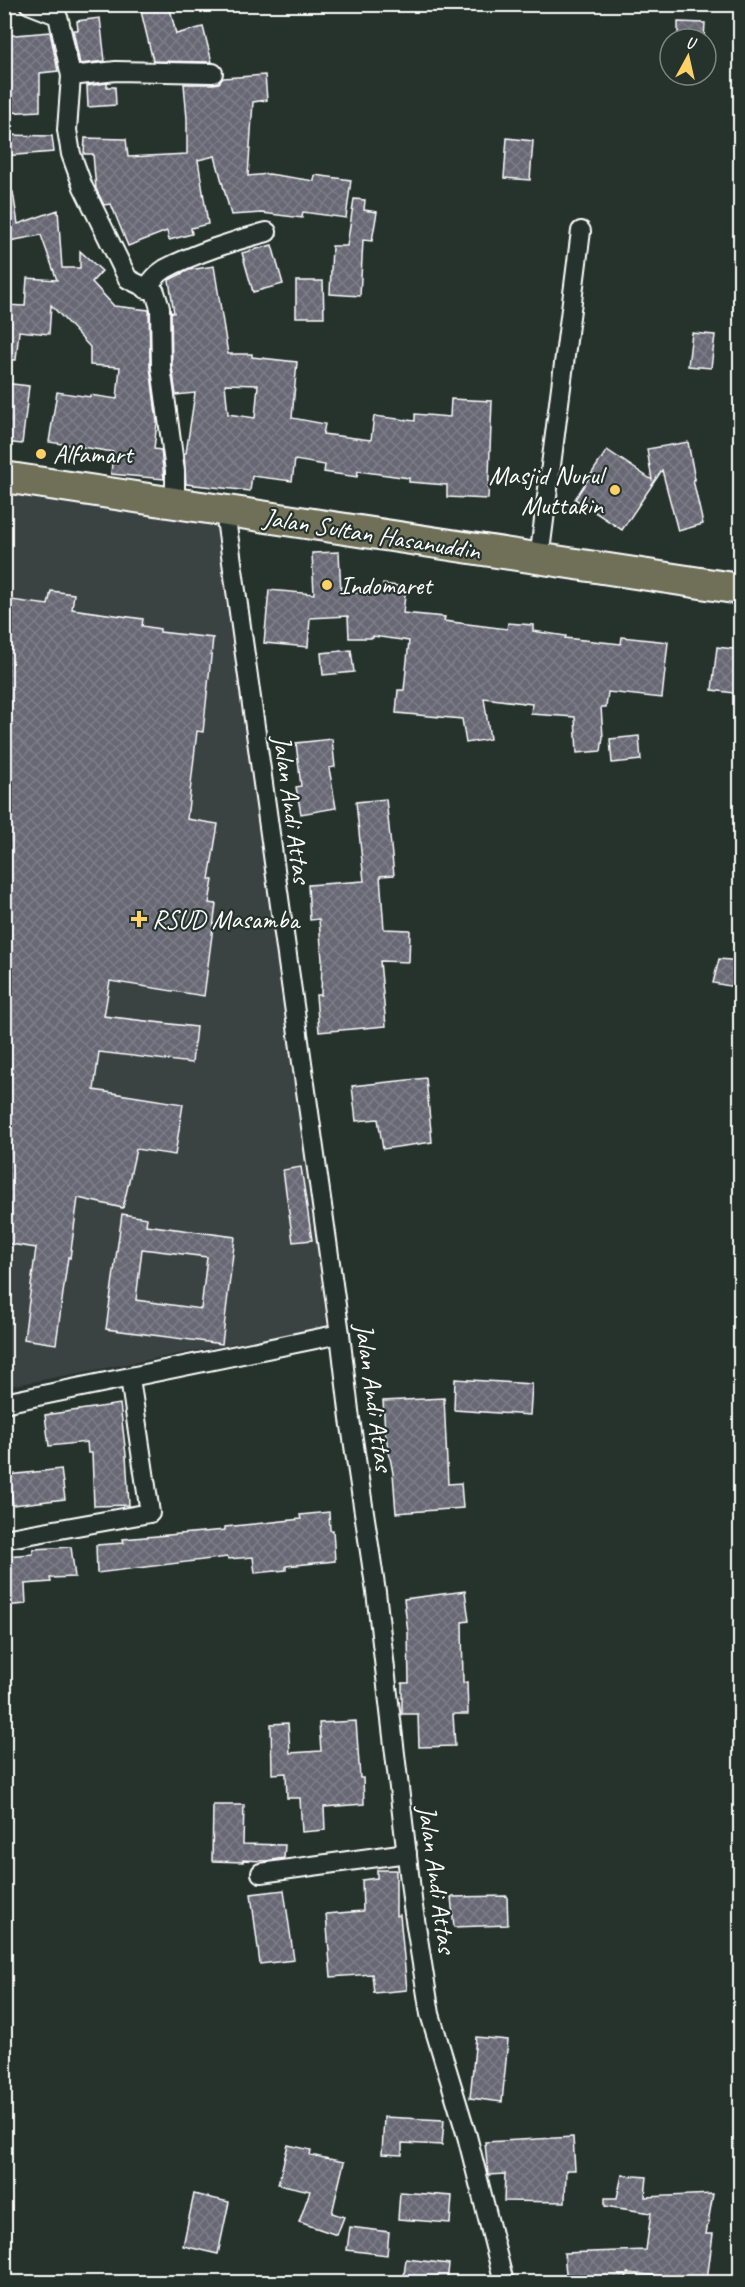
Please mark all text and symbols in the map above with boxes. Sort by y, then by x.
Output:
north arrow [658,27,718,87]
text: U [685,33,698,54]
place label: Alfamart [53,438,135,471]
marker: Alfamart [34,447,48,461]
place label: Masjid Nurul Muttakin [489,459,608,522]
marker: Masjid Nurul Muttakin [608,483,622,497]
street label: Jalan Sultan Hasanuddin [259,500,484,568]
place label: Indomaret [339,569,434,602]
marker: Indomaret [320,578,334,592]
street label: Jalan Andi Attas [265,731,319,887]
place label: RSUD Masamba [152,903,301,936]
marker: RSUD Masamba [130,910,148,928]
street label: Jalan Andi Attas [347,1319,401,1475]
street label: Jalan Andi Attas [410,1801,464,1957]

